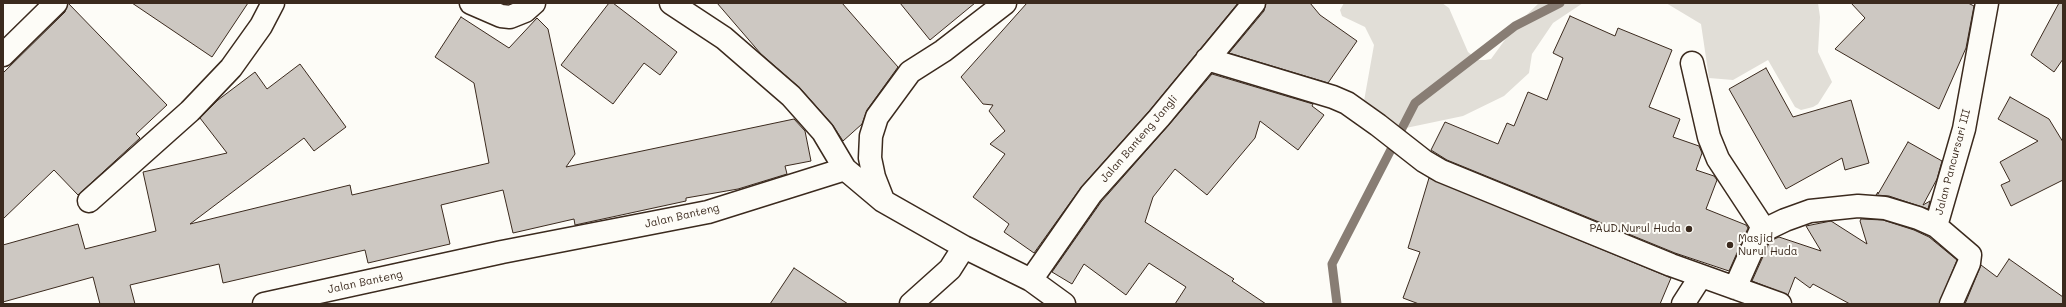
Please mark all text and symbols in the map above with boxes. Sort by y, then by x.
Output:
street label: Jalan Banteng Jangli [1098,93,1180,185]
street label: Jalan Pancursari III [1933,108,1973,216]
street label: Jalan Banteng [643,201,721,231]
place label: PAUD Nurul Huda [1589,222,1681,236]
marker: PAUD Nurul Huda [1684,224,1694,234]
place label: Masjid Nurul Huda [1738,232,1798,258]
marker: Masjid Nurul Huda [1725,240,1735,250]
street label: Jalan Banteng [326,268,404,296]

